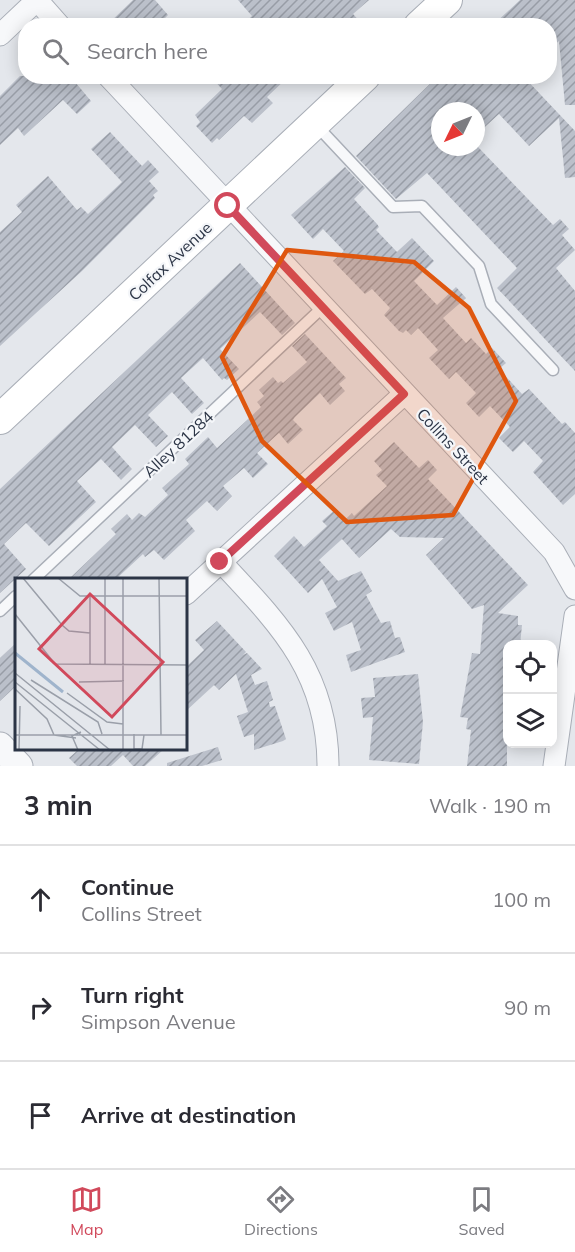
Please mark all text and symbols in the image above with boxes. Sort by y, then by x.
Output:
search box [18,18,557,84]
icon: search [39,35,72,68]
text: Search here [87,37,208,65]
north arrow [431,102,485,156]
route start [214,192,240,218]
street label: Colfax Avenue [124,217,216,305]
street label: Collins Street [413,404,494,488]
street label: Alley 81284 [139,406,218,482]
route end [206,548,232,574]
inset map [15,578,188,751]
map controls [503,640,557,748]
button: locate [503,640,557,694]
button: layers [503,694,557,748]
text: 3 min [24,789,93,822]
text: Walk · 190 m [429,793,551,818]
text: Continue [81,873,174,901]
icon: ahead [24,883,57,916]
text: 100 m [492,887,551,912]
text: Collins Street [81,901,202,926]
text: Turn right [81,981,184,1009]
icon: right [24,991,57,1024]
text: 90 m [504,995,551,1020]
text: Simpson Avenue [81,1009,236,1034]
icon: arrive [24,1099,57,1132]
text: Arrive at destination [81,1101,296,1129]
tab: Map [70,1183,103,1239]
tab: Directions [244,1183,318,1239]
tab: Saved [459,1183,505,1239]

